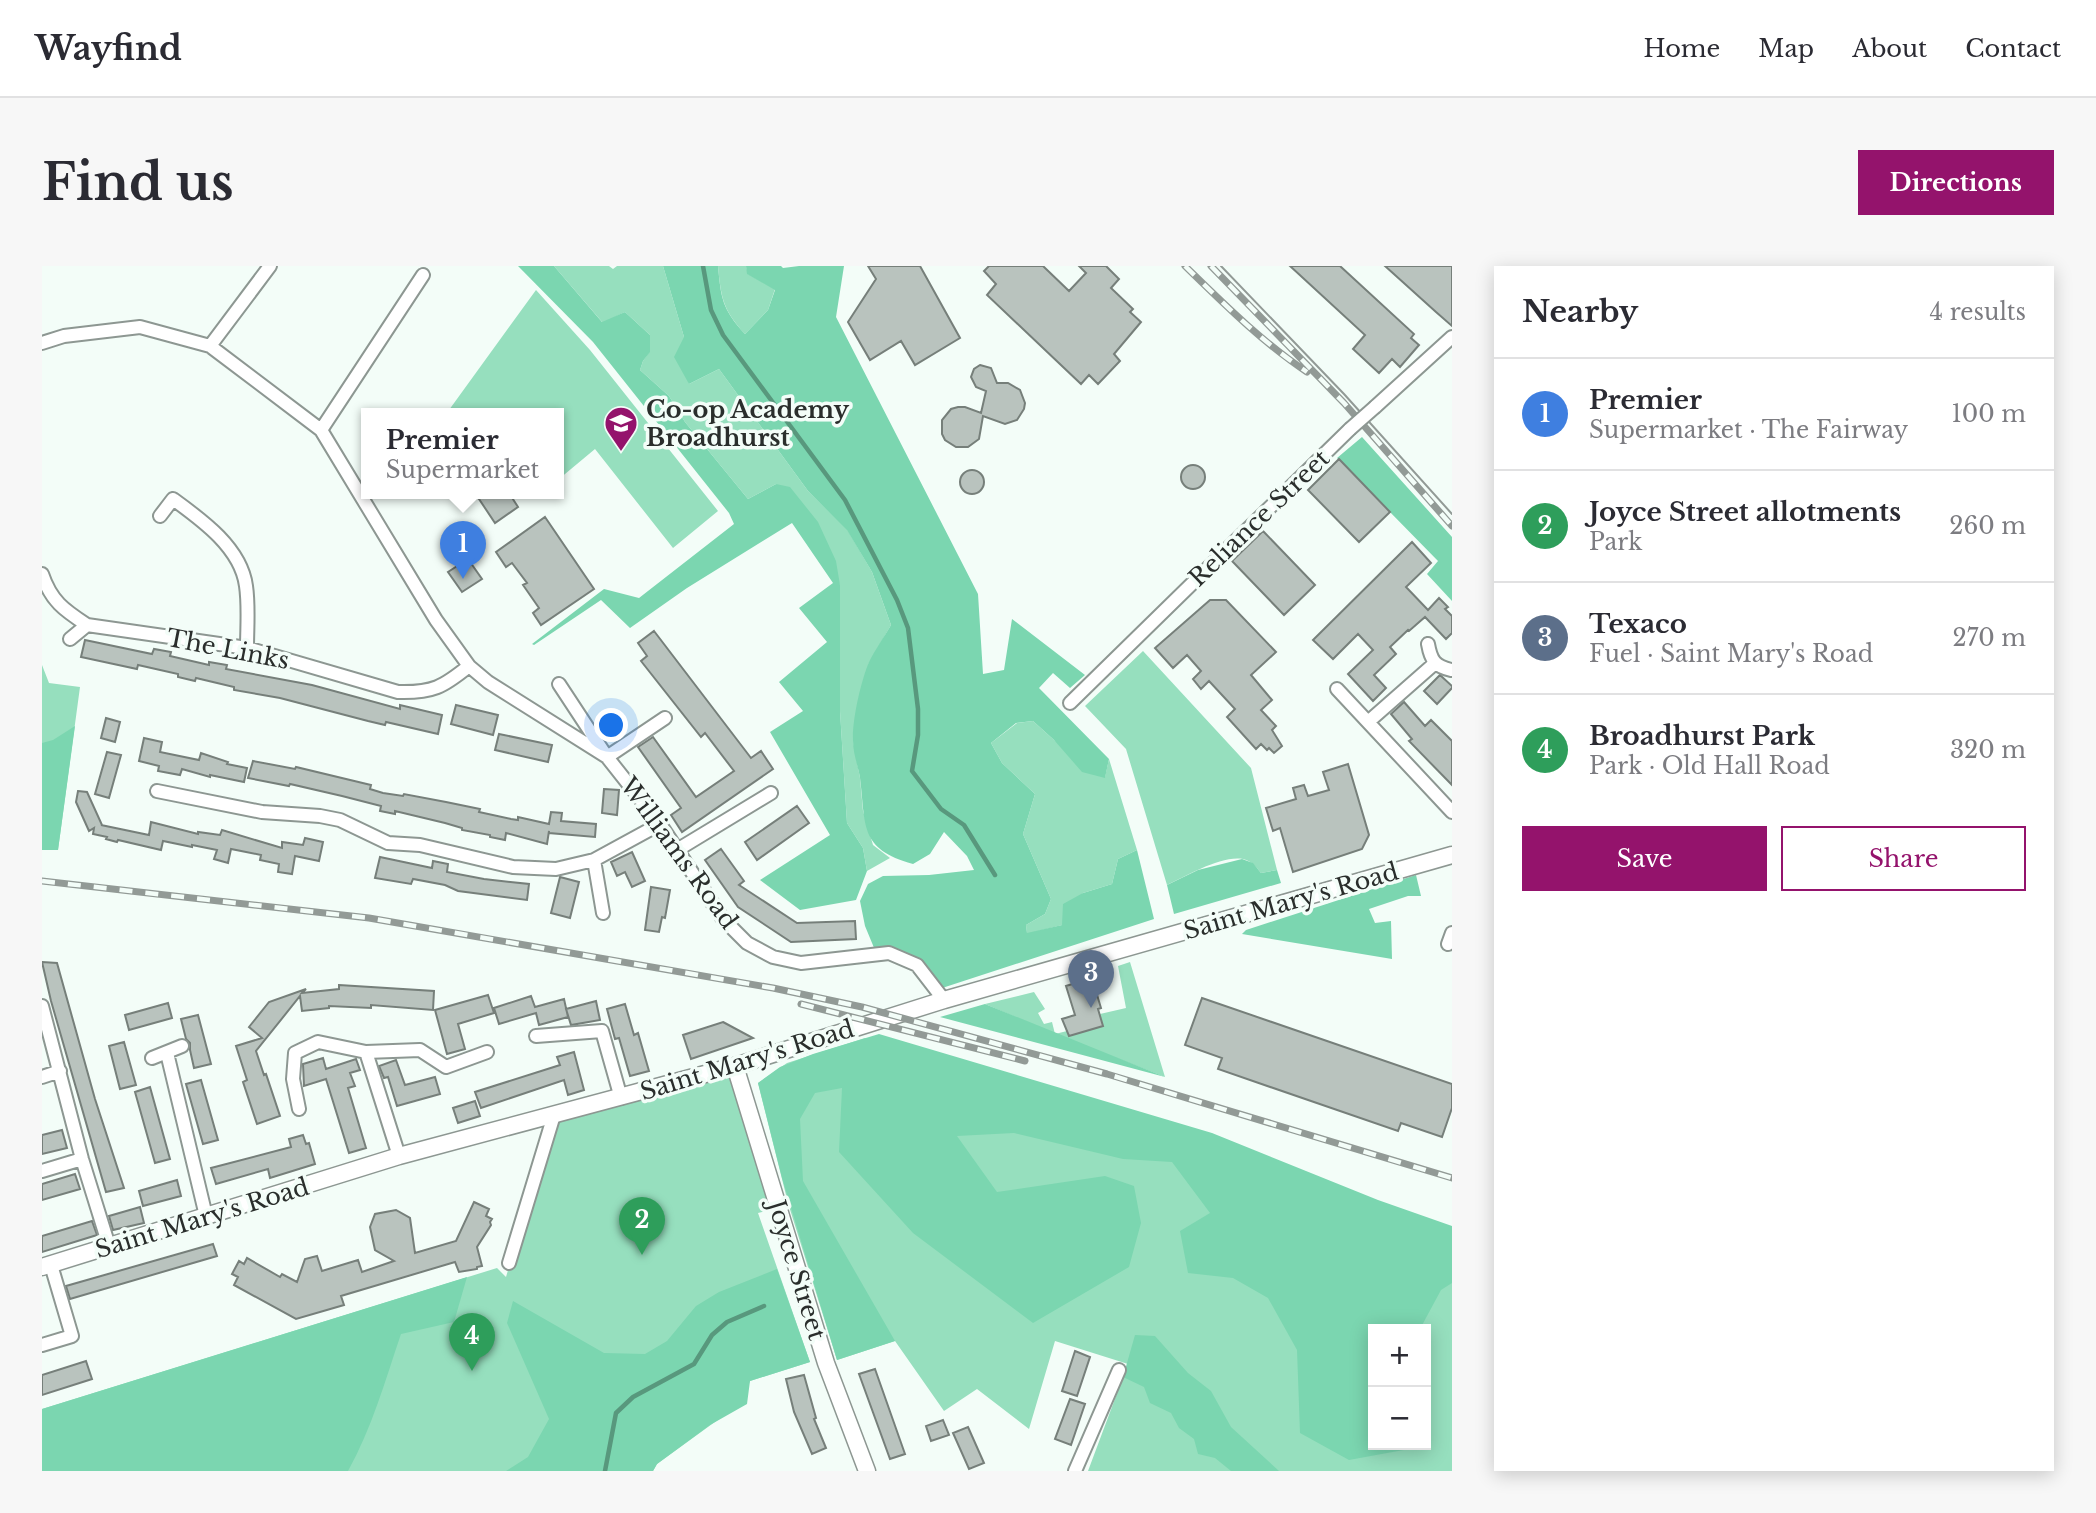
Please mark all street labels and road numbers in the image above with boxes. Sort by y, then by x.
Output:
street label: Reliance Street [1183,444,1335,592]
street label: The Links [164,623,292,675]
street label: Williams Road [614,771,744,935]
street label: Saint Mary's Road [1180,856,1402,946]
street label: Saint Mary's Road [637,1014,857,1106]
street label: Saint Mary's Road [92,1172,312,1264]
street label: Joyce Street [761,1194,832,1343]

